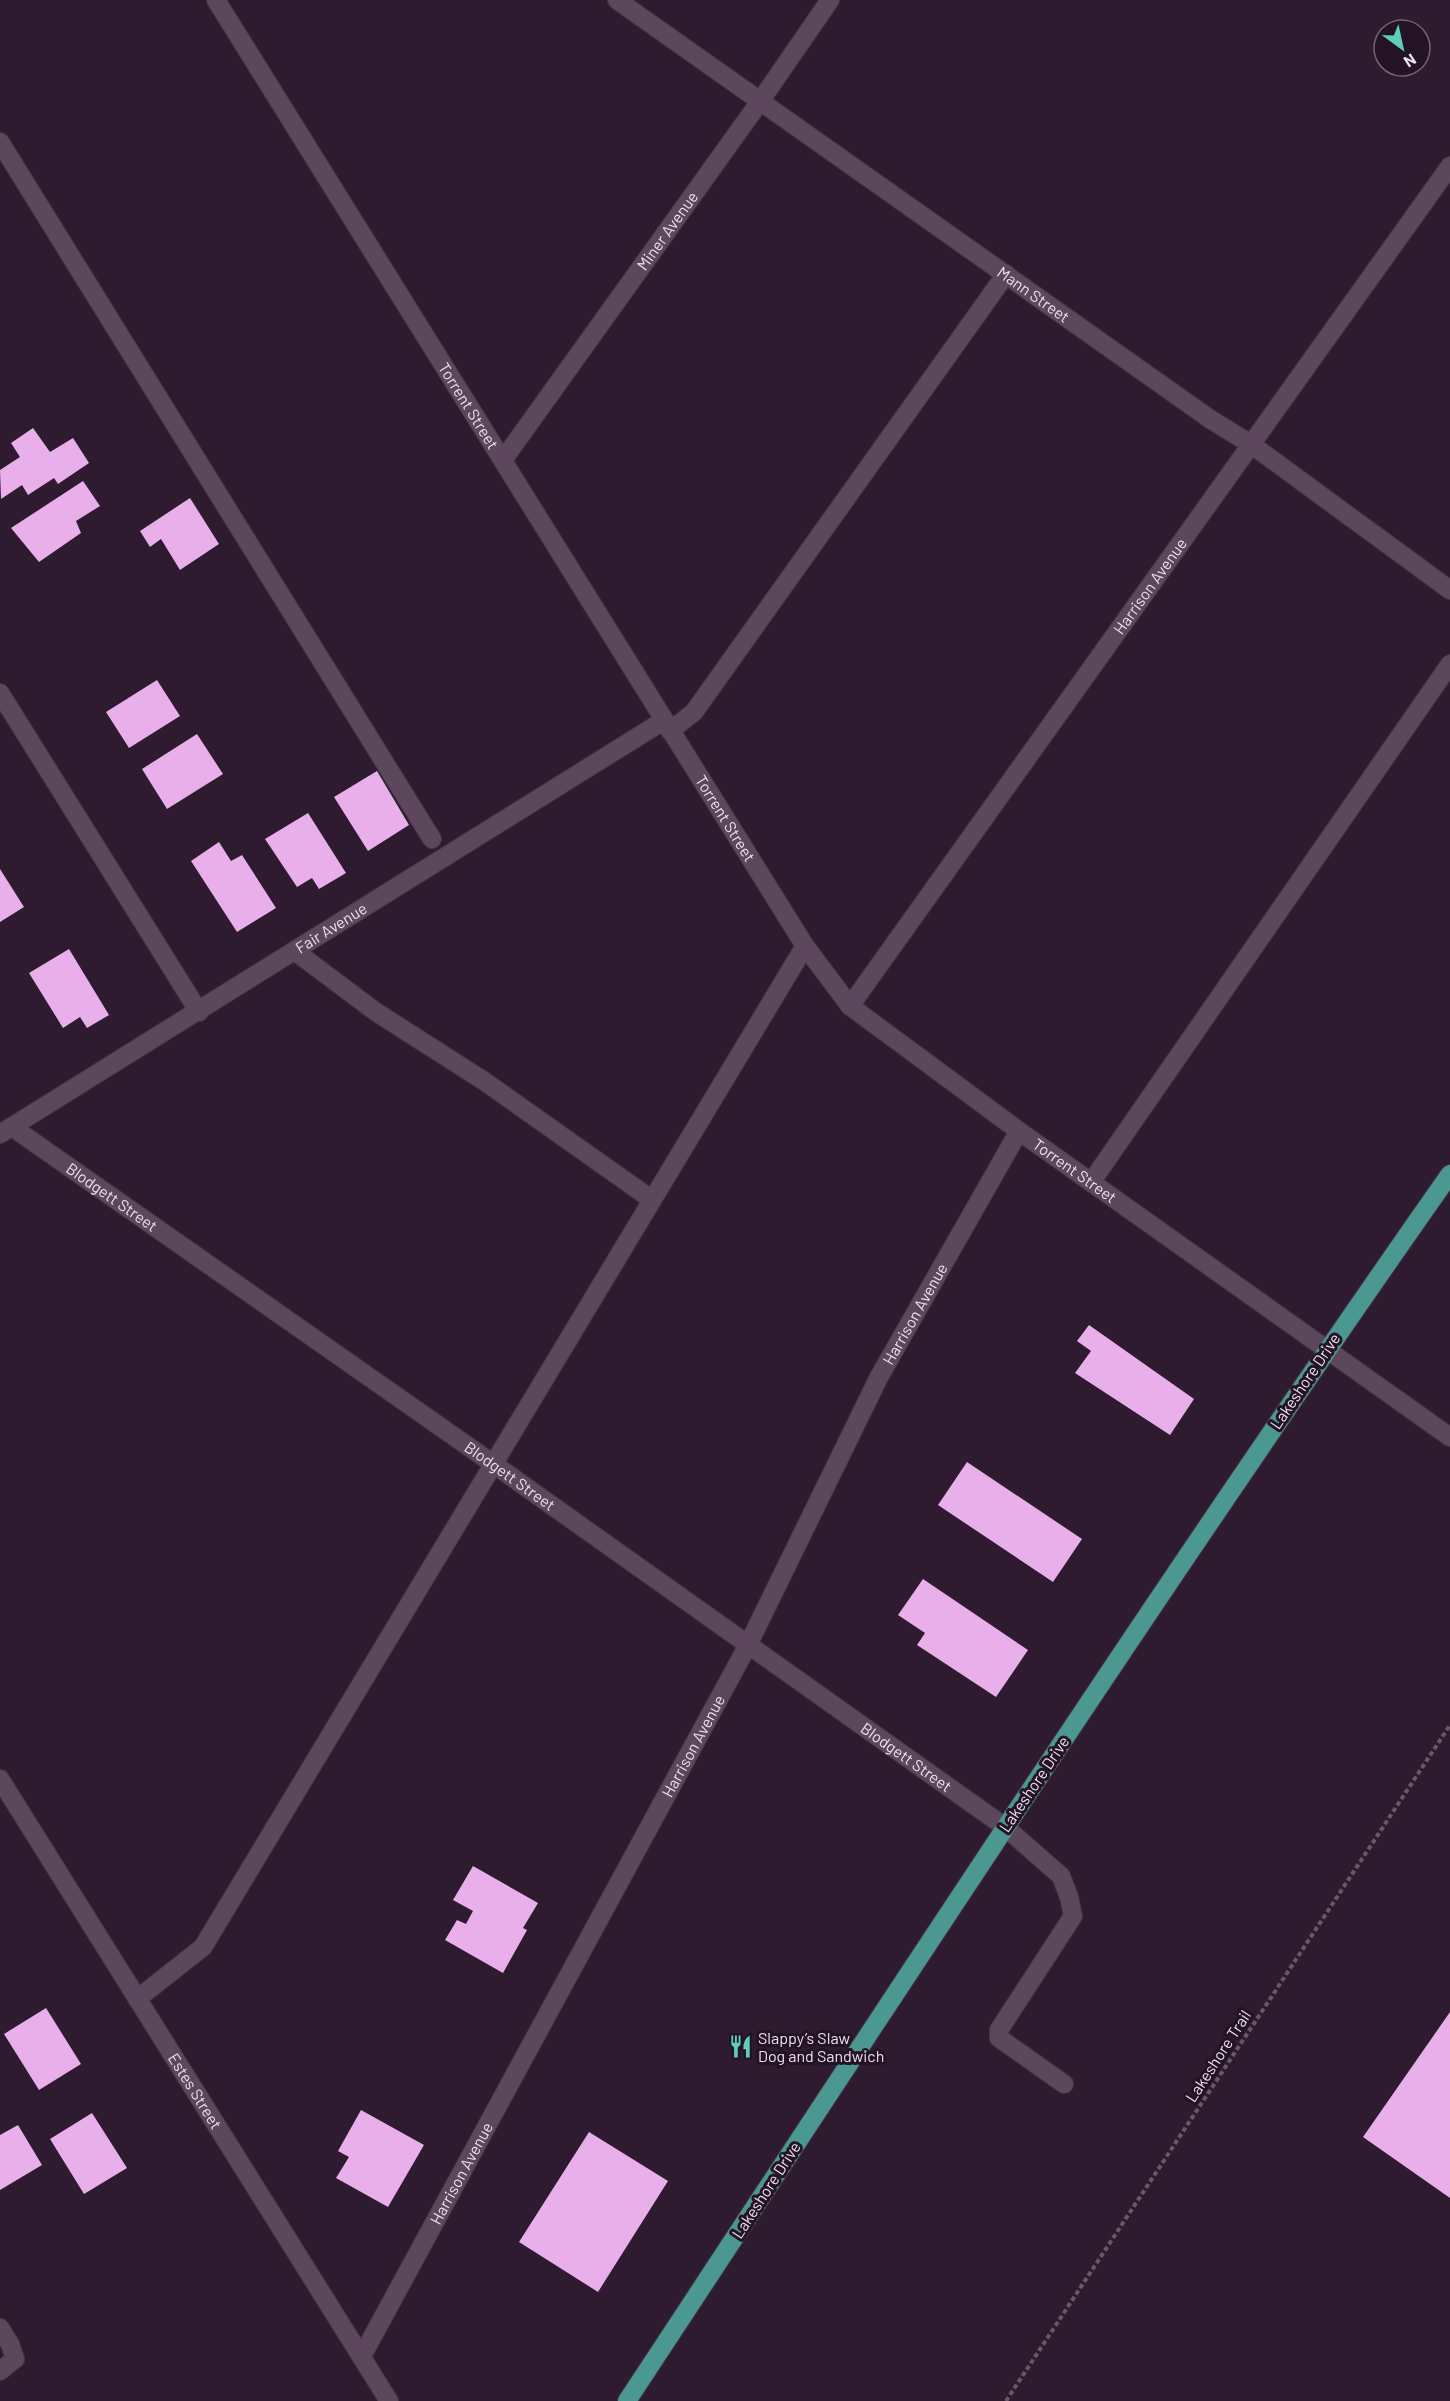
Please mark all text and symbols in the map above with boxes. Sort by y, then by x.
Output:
north arrow [1372,18,1432,78]
text: N [1401,50,1420,72]
street label: Miner Avenue [632,187,702,274]
street label: Mann Street [994,262,1074,326]
street label: Torrent Street [435,359,503,452]
street label: Harrison Avenue [1109,534,1190,638]
street label: Torrent Street [692,771,760,865]
street label: Fair Avenue [291,898,370,957]
street label: Torrent Street [1030,1134,1121,1206]
street label: Blodgett Street [63,1158,161,1235]
street label: Harrison Avenue [878,1260,951,1368]
street label: Lakeshore Drive [1266,1329,1344,1432]
street label: Blodgett Street [461,1437,559,1514]
street label: Harrison Avenue [657,1691,728,1800]
street label: Blodgett Street [858,1718,956,1795]
street label: Lakeshore Drive [995,1732,1073,1835]
street label: Lakeshore Trail [1181,2006,1254,2105]
place label: Slappy’s Slaw Dog and Sandwich [758,2028,884,2065]
restaurant icon: Slappy’s Slaw Dog and Sandwich [727,2034,753,2060]
street label: Estes Street [165,2049,226,2132]
street label: Harrison Avenue [425,2119,496,2227]
street label: Lakeshore Drive [727,2138,804,2242]

